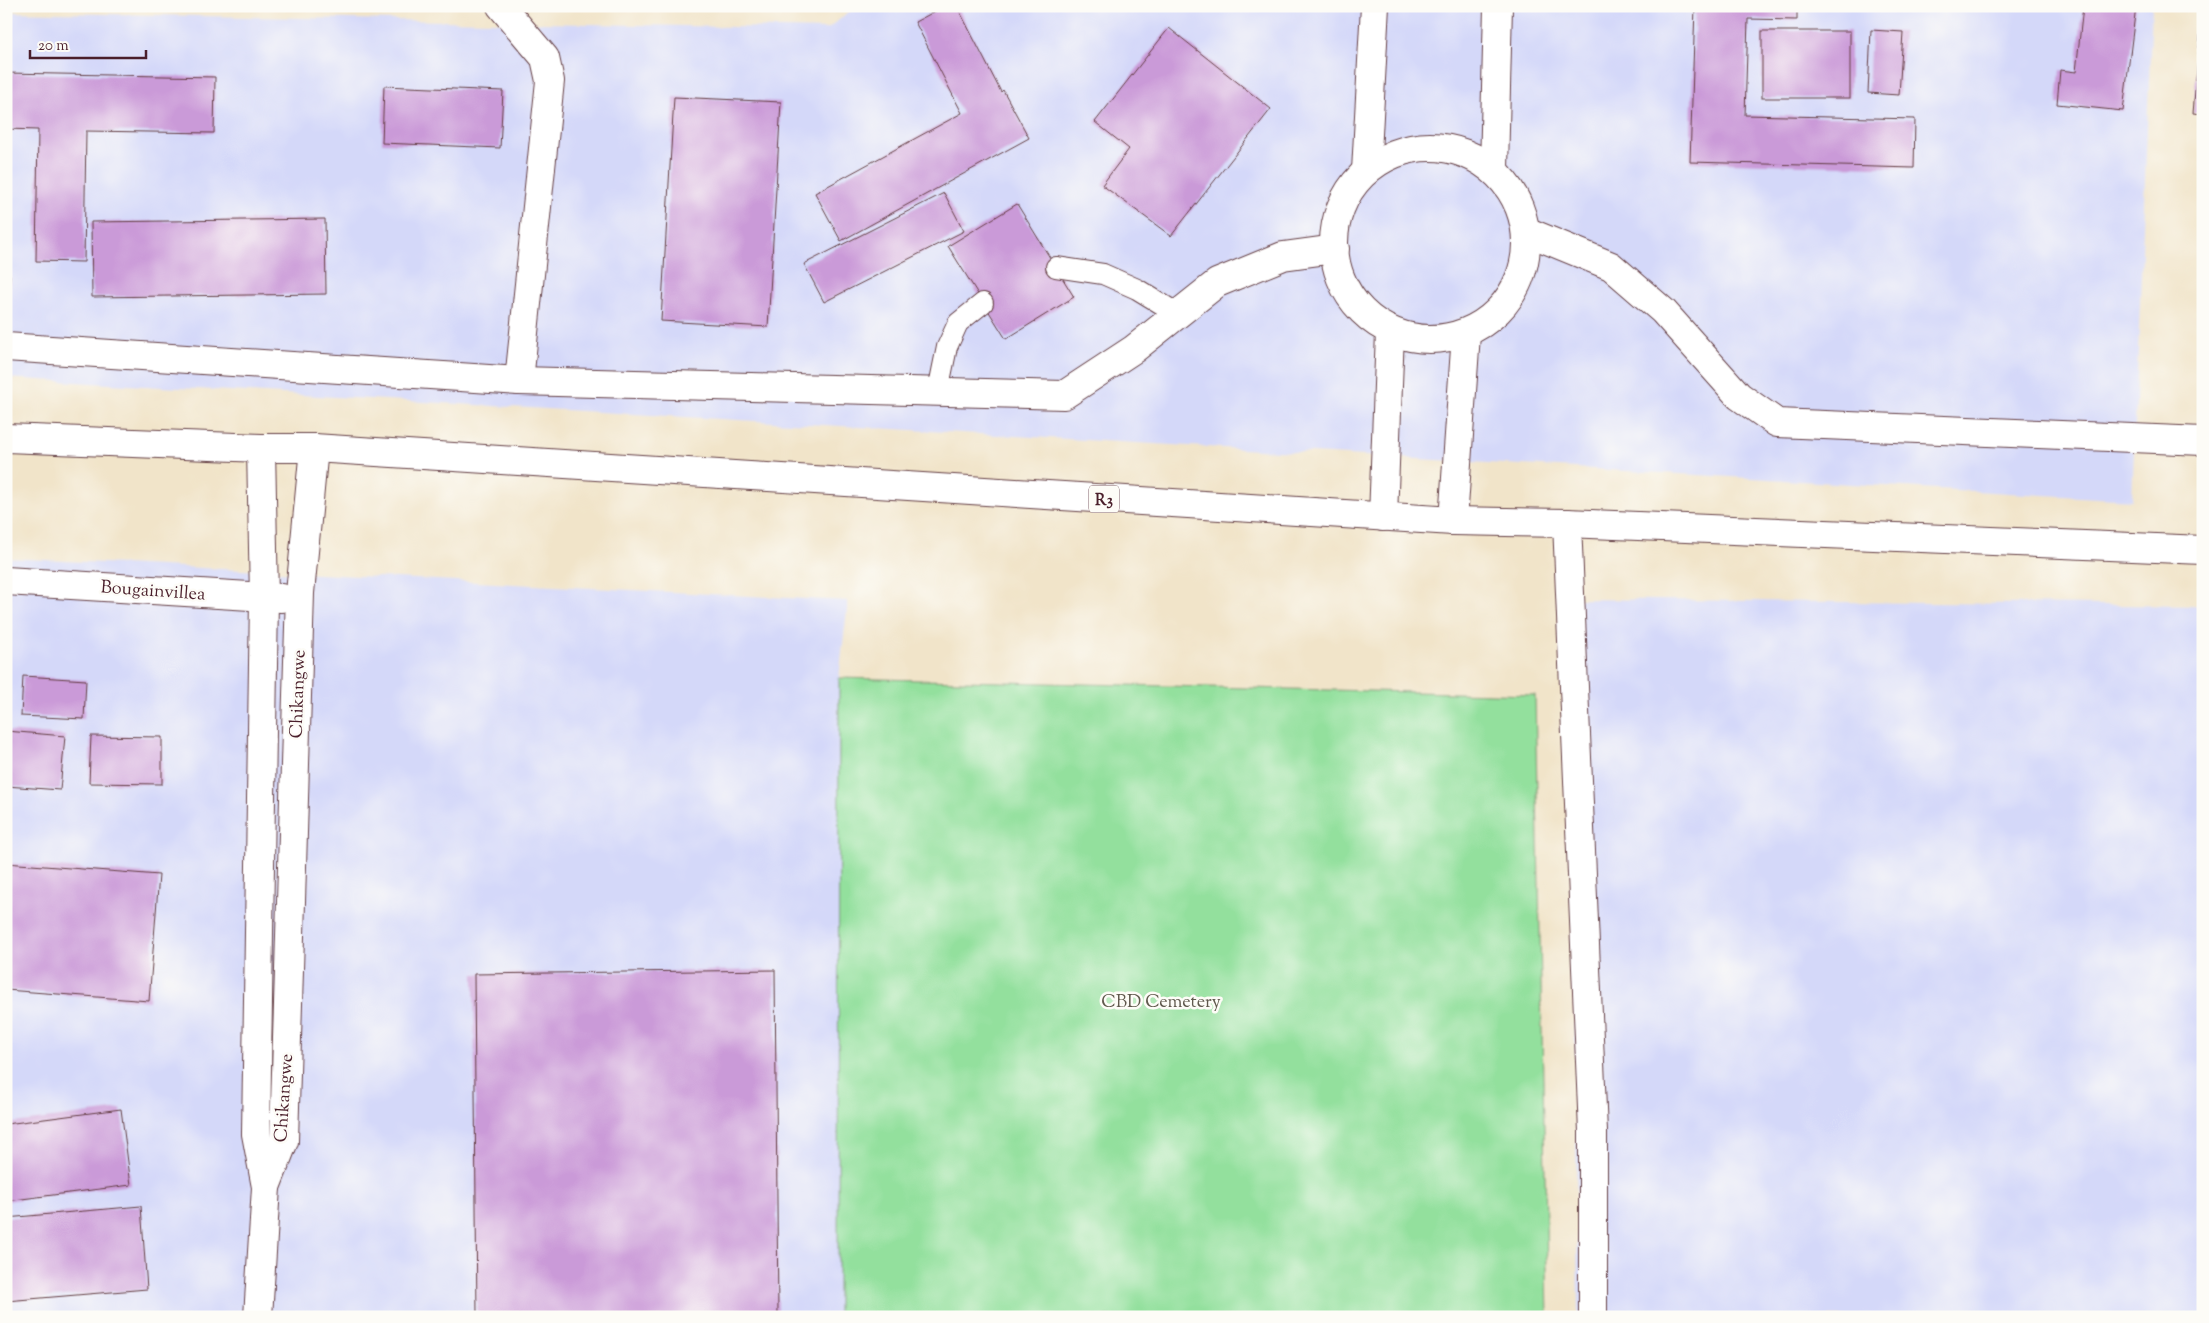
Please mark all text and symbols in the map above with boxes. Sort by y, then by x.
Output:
scale bar [30,28,146,60]
text: 20 m [38,36,69,57]
road number: R3 [1089,486,1119,512]
street label: Bougainvillea [100,575,206,609]
street label: Chikangwe [284,649,314,739]
park label: CBD Cemetery [1101,990,1221,1016]
street label: Chikangwe [269,1053,301,1143]

